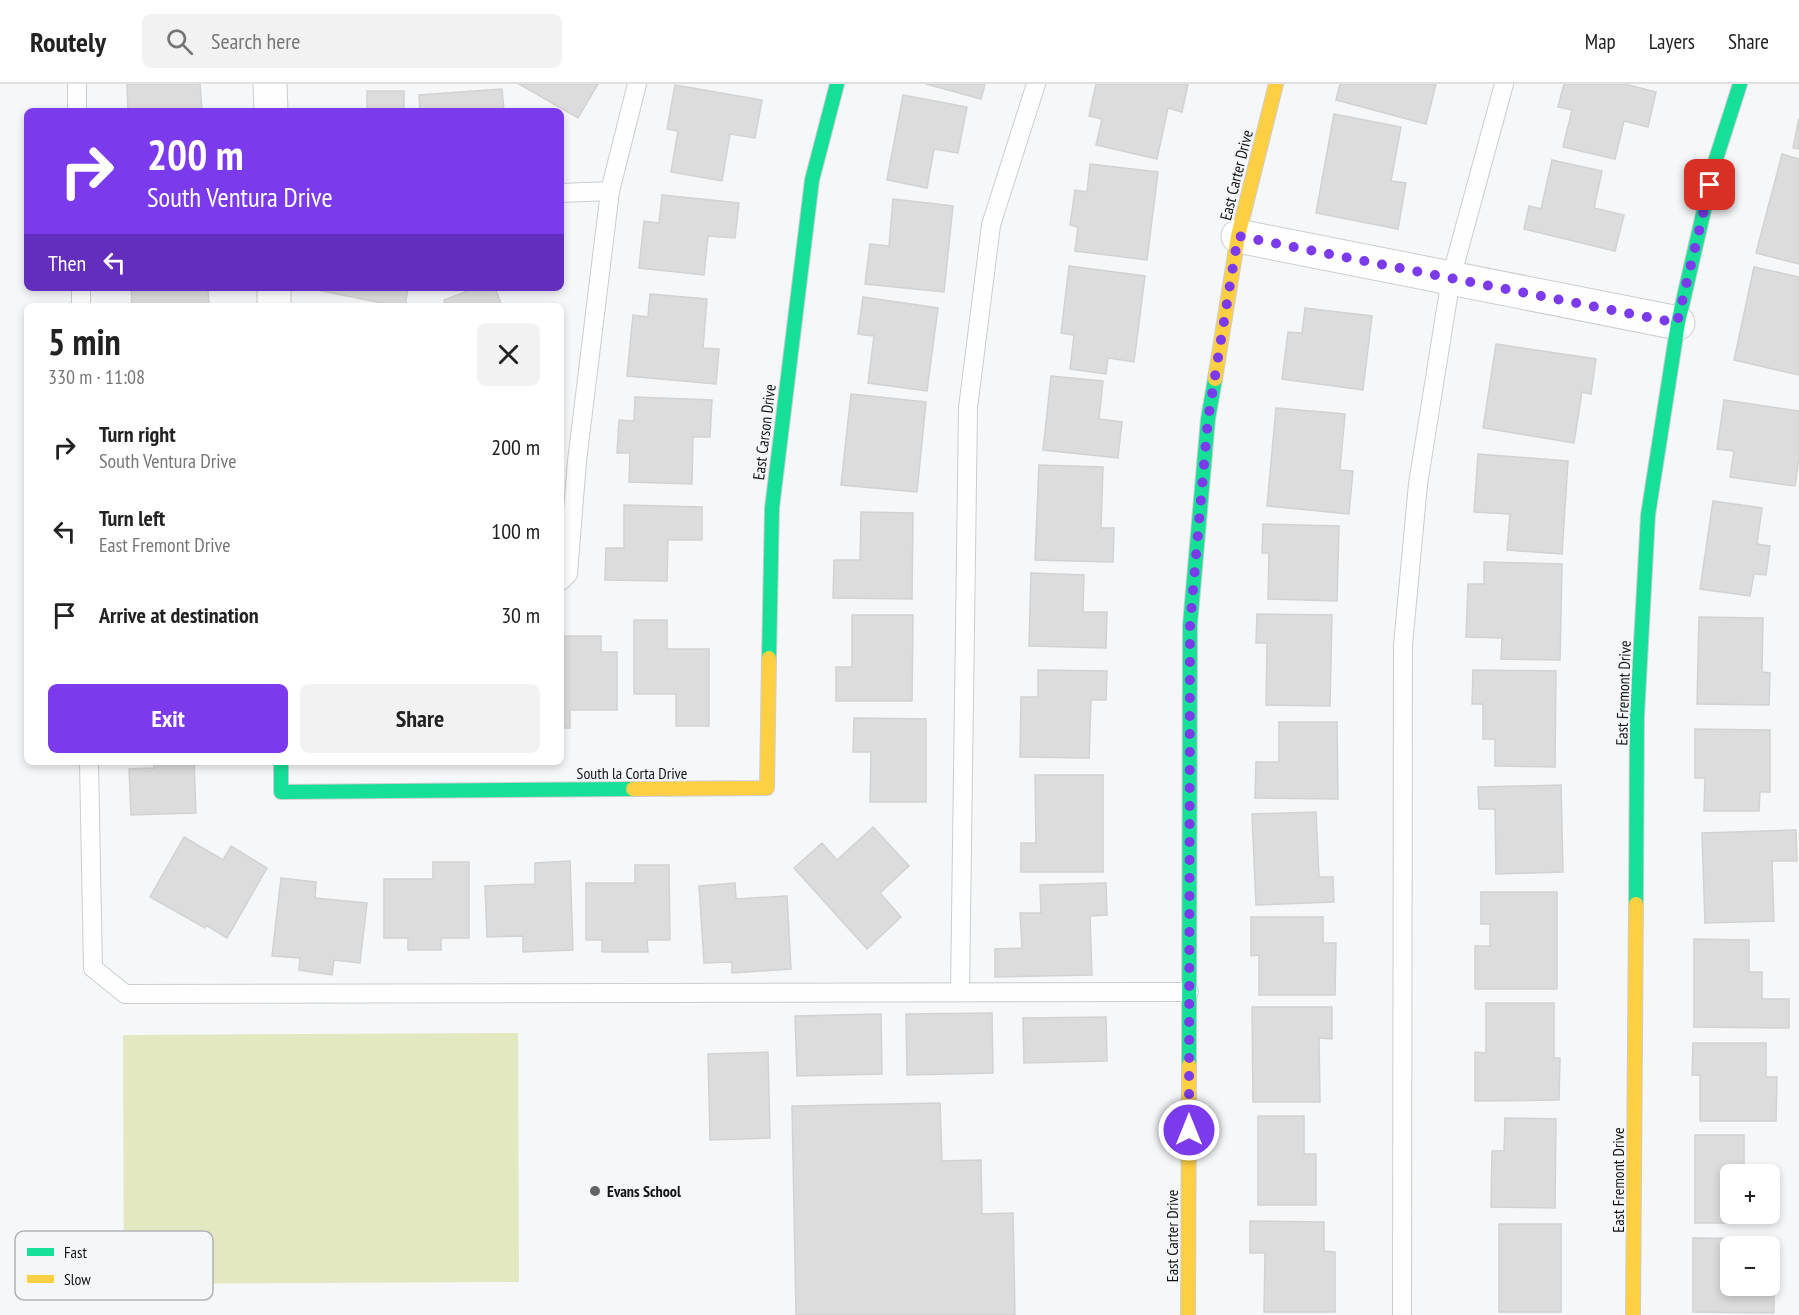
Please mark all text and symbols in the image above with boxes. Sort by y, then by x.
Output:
search box [142,14,562,68]
text: Routely [30,23,106,60]
icon: search [163,25,196,58]
text: Search here [211,27,300,55]
text: Map [1585,28,1616,55]
text: Layers [1649,28,1695,55]
text: Share [1728,28,1769,55]
text: 200 m [147,127,244,182]
street label: East Carter Drive [1215,128,1257,222]
icon: right [48,132,126,210]
pin [1684,159,1735,210]
icon: arrive [1693,168,1726,201]
text: South Ventura Drive [147,180,333,214]
icon: left [98,246,131,279]
text: Then [48,249,86,277]
text: 5 min [48,318,121,365]
button: close [477,323,540,386]
text: 330 m · 11:08 [48,364,145,390]
street label: East Carson Drive [748,383,780,481]
text: Turn right [99,420,176,448]
icon: right [48,431,81,464]
text: 200 m [491,433,540,461]
text: South Ventura Drive [99,448,237,474]
text: Turn left [99,504,165,532]
icon: left [48,515,81,548]
text: 100 m [491,517,540,545]
text: East Fremont Drive [99,532,231,558]
icon: arrive [48,599,81,632]
text: Arrive at destination [99,601,259,629]
text: 30 m [501,601,540,629]
street label: East Fremont Drive [1611,640,1635,746]
button: Exit [48,684,288,753]
button: Share [300,684,540,753]
street label: South la Corta Drive [577,763,687,783]
position arrow [1157,1098,1221,1162]
street label: East Fremont Drive [1608,1127,1628,1233]
map controls [1720,1164,1780,1296]
button: + [1720,1164,1780,1224]
place label: Evans School [607,1181,681,1201]
marker: Evans School [588,1184,602,1198]
street label: East Carter Drive [1162,1190,1182,1282]
legend [15,1231,213,1300]
button: − [1720,1236,1780,1296]
text: Fast [64,1242,87,1262]
text: Slow [64,1269,91,1289]

